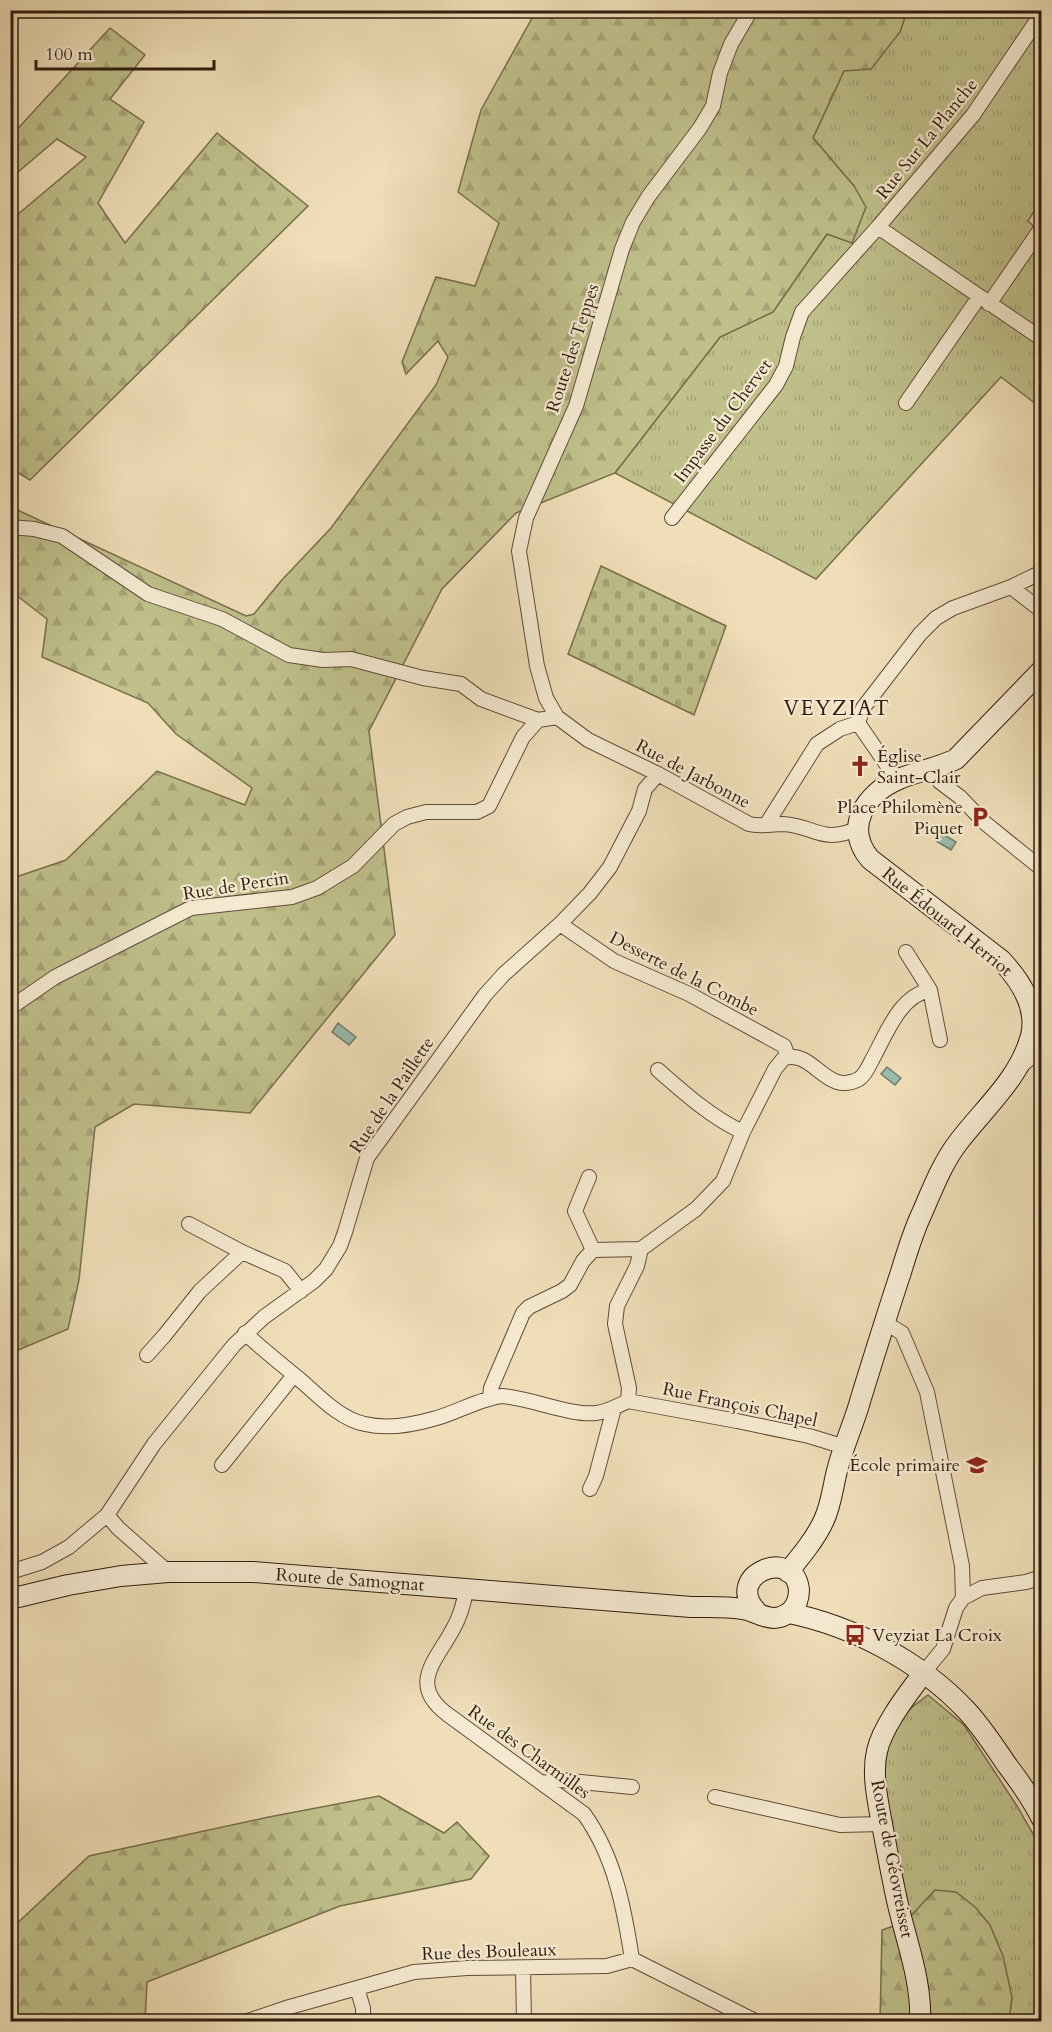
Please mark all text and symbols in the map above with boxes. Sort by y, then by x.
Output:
scale bar [36,33,214,71]
text: 100 m [45,42,93,67]
street label: Rue Sur La Planche [871,73,983,205]
street label: Route des Teppes [540,280,606,416]
street label: Impasse du Chervet [668,354,778,488]
district label: VEYZIAT [783,694,891,723]
street label: Rue de Jarbonne [631,733,755,815]
place label: Église Saint-Clair [877,744,961,790]
church icon: Église Saint-Clair [848,754,872,778]
place label: Place Philomène Piquet [837,795,963,841]
parking icon: Place Philomène Piquet [968,805,992,829]
street label: Rue Édouard Herriot [876,862,1018,983]
street label: Rue de Percin [181,865,291,907]
street label: Desserte de la Combe [605,925,763,1023]
street label: Rue de la Paillette [344,1032,440,1158]
street label: Rue François Chapel [660,1376,820,1434]
place label: École primaire [849,1453,960,1478]
school or university icon: École primaire [965,1453,989,1477]
street label: Route de Samognat [275,1562,425,1598]
bus stop icon: Veyziat La Croix [843,1623,867,1647]
place label: Veyziat La Croix [872,1623,1002,1648]
street label: Rue des Charmilles [463,1699,595,1805]
street label: Route de Géovreisset [864,1778,920,1940]
street label: Rue des Bouleaux [421,1937,557,1967]

